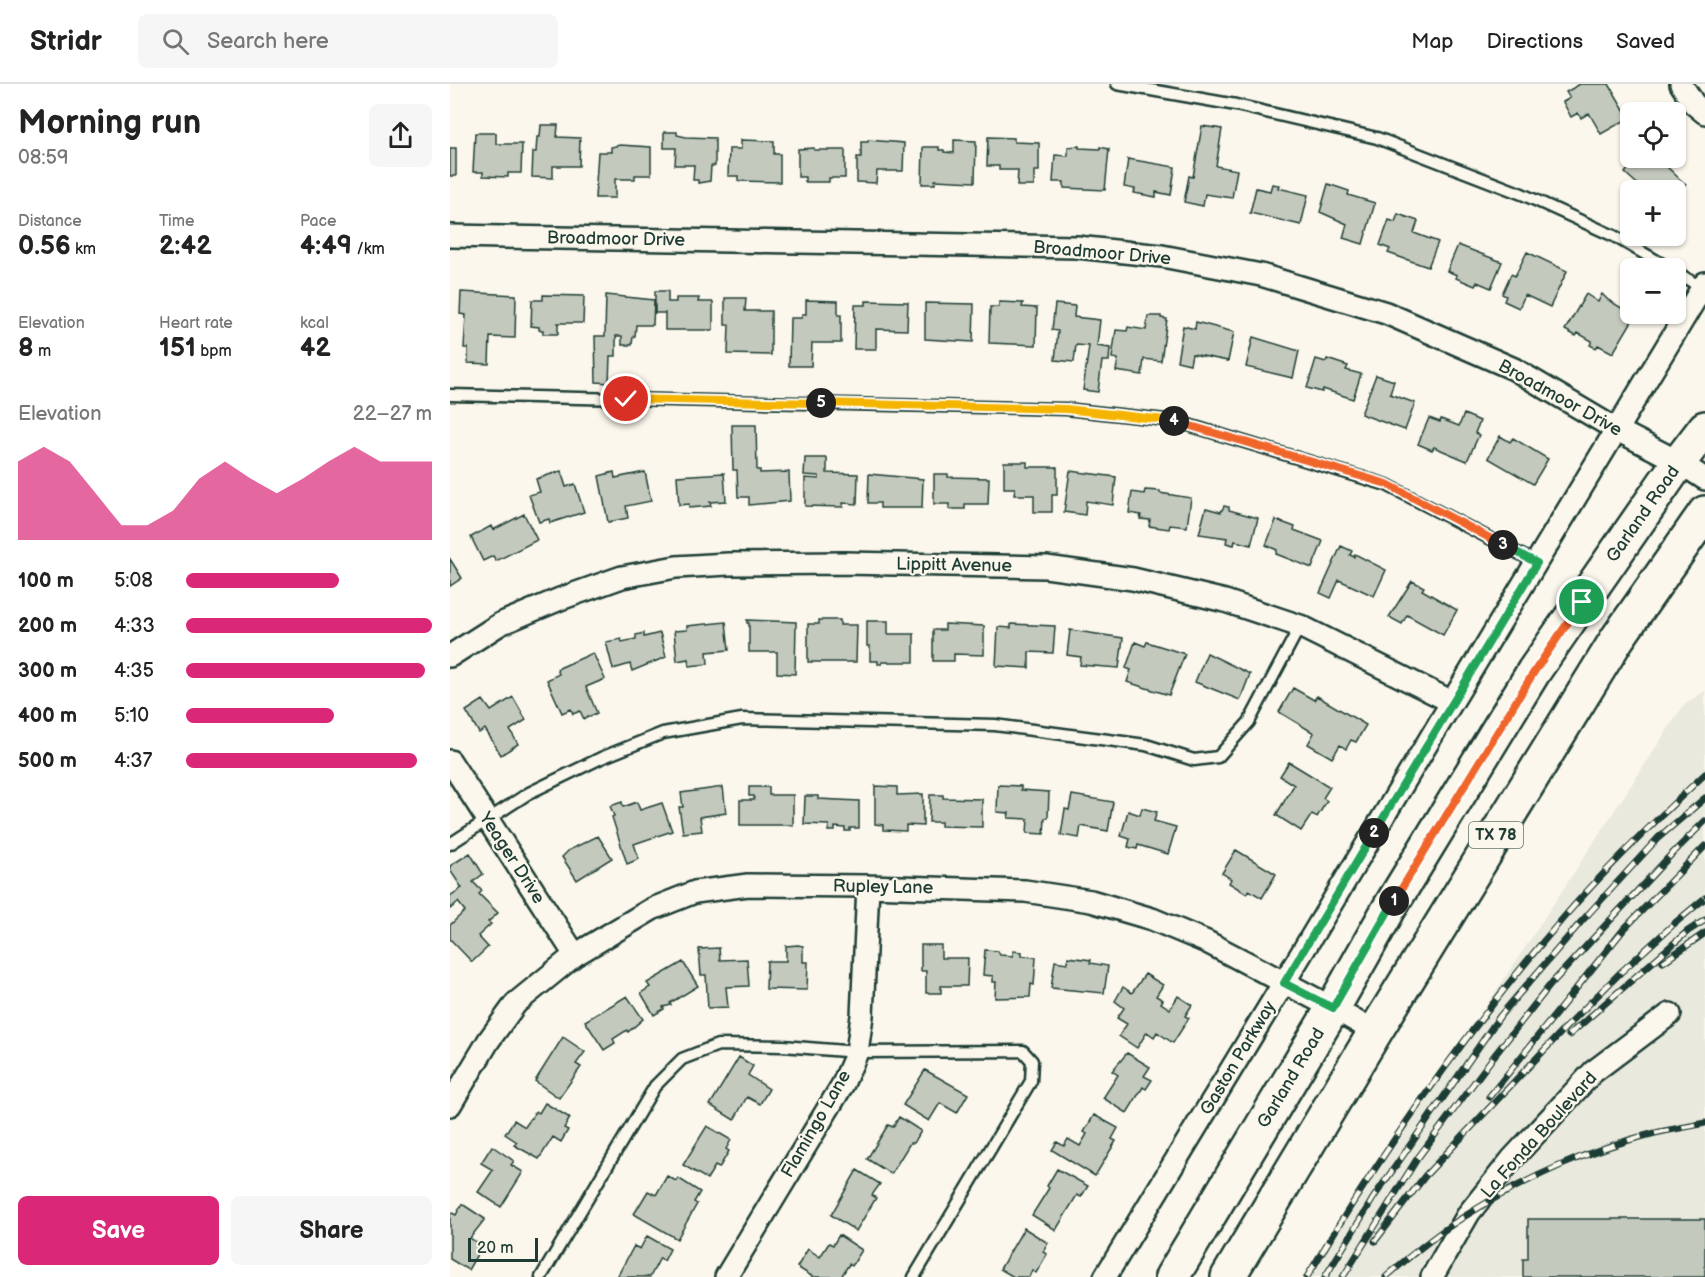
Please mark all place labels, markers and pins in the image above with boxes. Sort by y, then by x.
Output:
pin [600,373,651,424]
pin: 5 [806,388,836,418]
pin: 4 [1159,406,1189,436]
pin: 3 [1488,530,1518,560]
pin [1556,576,1607,627]
pin: 2 [1359,818,1389,848]
pin: 1 [1379,886,1409,916]

